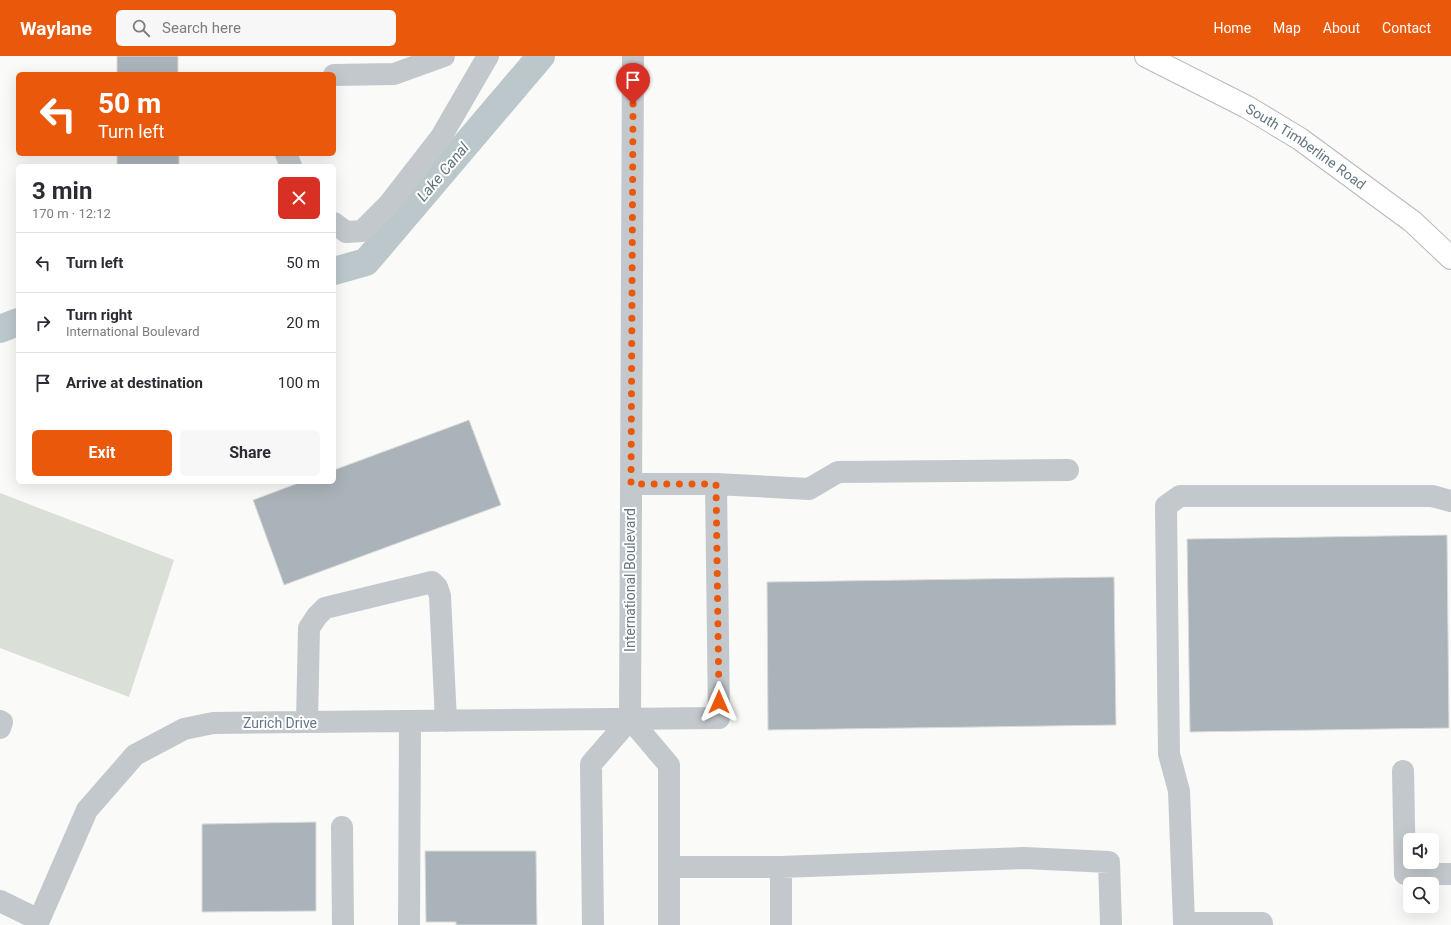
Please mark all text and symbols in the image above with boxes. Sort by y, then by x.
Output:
search box [116,10,396,46]
text: Waylane [20,17,92,40]
icon: search [130,17,152,39]
text: Search here [162,19,241,37]
text: Home [1213,20,1251,36]
text: Map [1273,20,1301,36]
text: About [1323,20,1360,36]
text: Contact [1382,20,1431,36]
pin [616,63,650,104]
icon: arrive [622,69,644,91]
text: 50 m [98,87,161,120]
icon: left [32,88,84,140]
street label: South Timberline Road [1243,100,1369,193]
text: Turn left [98,121,164,142]
water label: Lake Canal [413,139,473,205]
text: 3 min [32,177,92,205]
button: close [278,177,320,219]
text: 170 m · 12:12 [32,206,111,221]
icon: left [32,252,54,274]
text: Turn left [66,254,123,272]
text: 50 m [286,254,320,272]
text: Turn right [66,306,132,324]
icon: right [32,312,54,334]
text: 20 m [286,314,320,332]
text: International Boulevard [66,324,200,339]
icon: arrive [32,372,54,394]
text: Arrive at destination [66,374,203,392]
text: 100 m [278,374,320,392]
button: Exit [32,430,172,476]
button: Share [180,430,320,476]
street label: International Boulevard [622,508,638,652]
position arrow [698,681,740,723]
street label: Zurich Drive [243,715,317,731]
map controls [1403,833,1439,913]
button: sound [1403,833,1439,869]
button: search [1403,877,1439,913]

